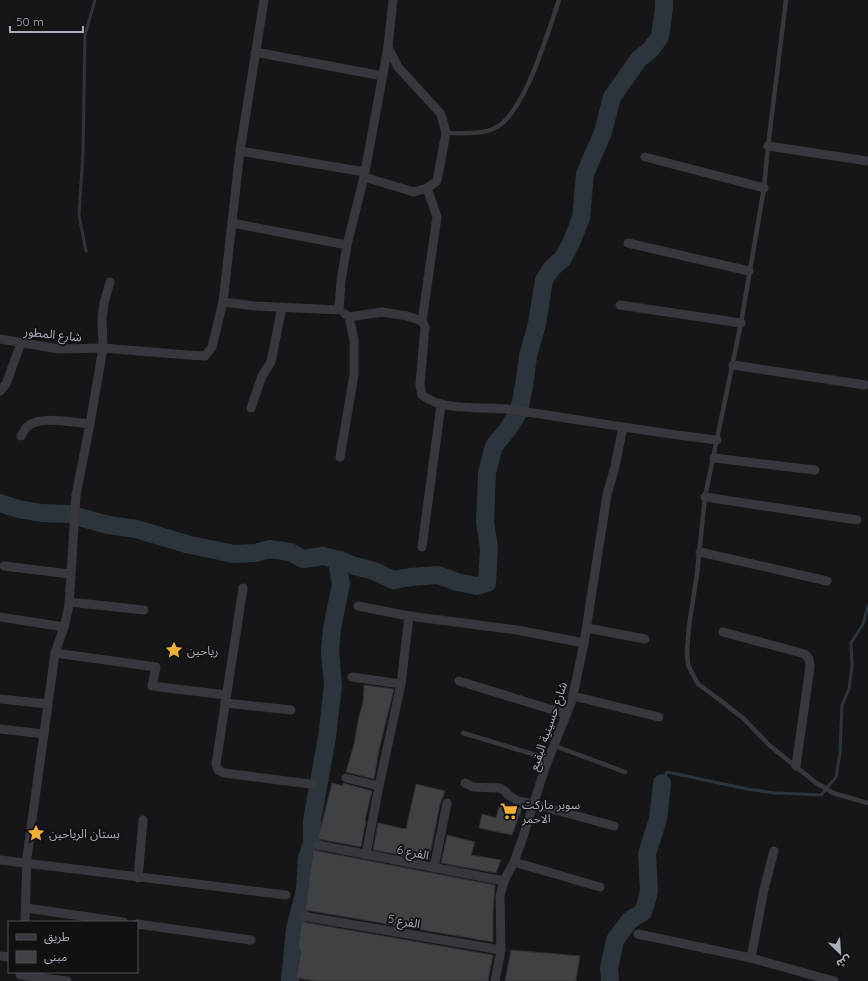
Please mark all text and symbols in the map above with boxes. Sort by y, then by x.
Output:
scale bar [10,8,83,34]
text: 50 m [16,14,44,29]
street label: شارع المطور [22,323,83,346]
place icon: رياحين [164,640,184,660]
place label: رياحين [187,643,218,658]
street label: شارع حسينية البقيع [526,680,572,773]
place label: سوبر ماركت الاحمر [521,797,580,826]
supermarket icon: سوبر ماركت الاحمر [499,801,519,821]
place icon: بستان الرياحين [26,823,46,843]
place label: بستان الرياحين [49,826,120,841]
street label: الفرع 6 [395,842,431,864]
street label: الفرع 5 [386,911,421,933]
legend [8,921,138,973]
text: طريق [44,929,70,945]
north arrow [820,933,860,973]
text: مبنى [44,949,67,964]
text: ش [834,953,854,972]

